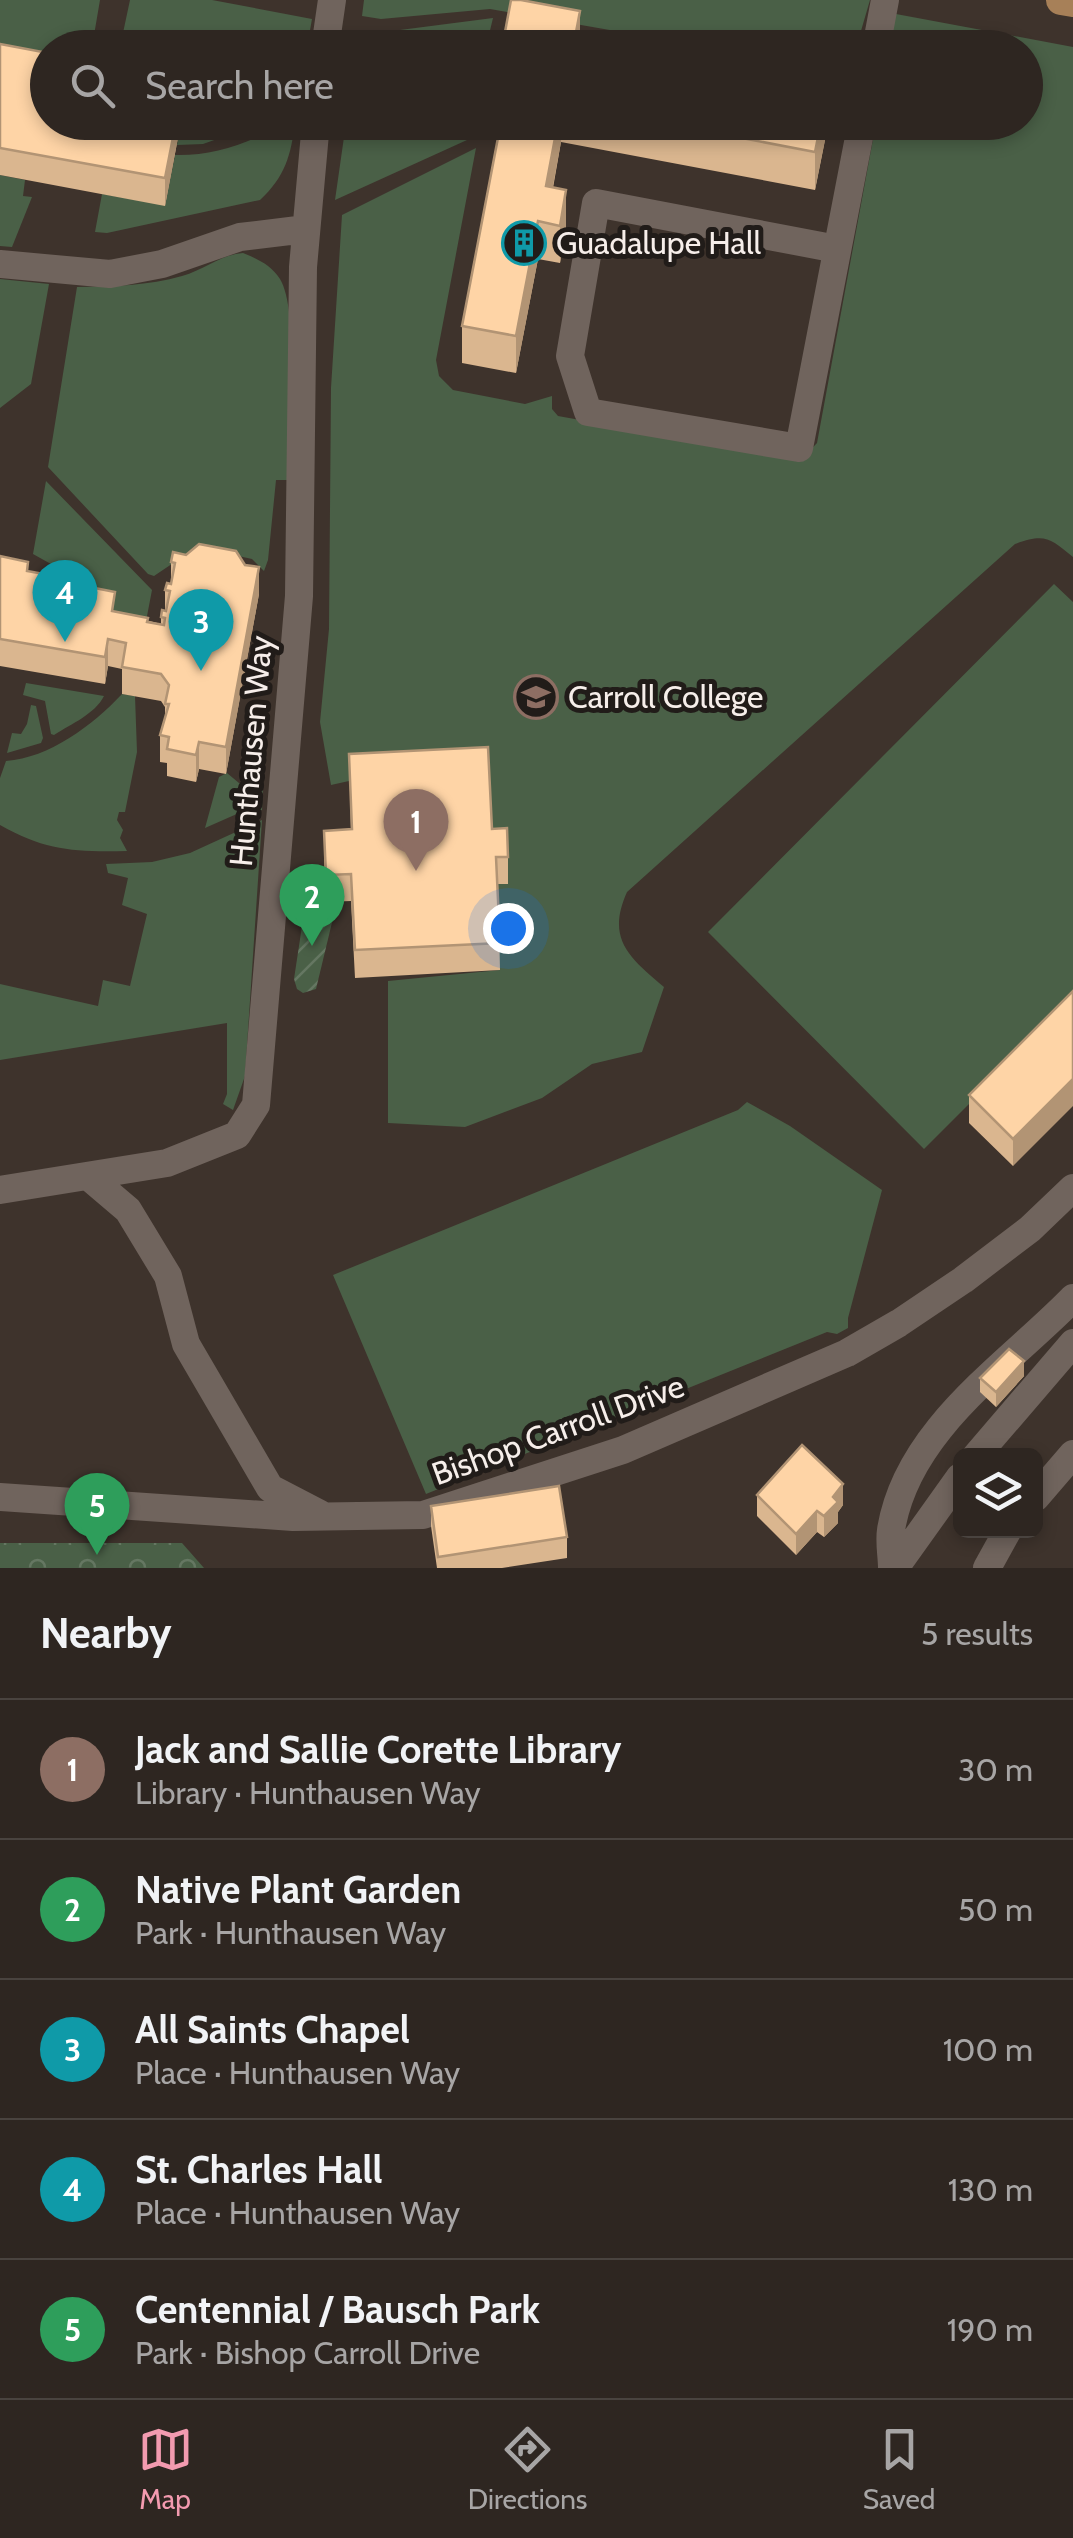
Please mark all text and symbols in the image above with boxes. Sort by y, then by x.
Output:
search box [30,30,1043,140]
icon: search [65,58,120,113]
text: Search here [145,62,334,109]
building icon: Guadalupe Hall [501,220,547,266]
place label: Guadalupe Hall [556,223,761,262]
pin: 4 [32,560,98,642]
pin: 3 [168,588,234,671]
street label: Hunthausen Way [221,634,280,868]
school or university icon: Carroll College [513,674,559,720]
place label: Carroll College [568,677,763,716]
pin: 1 [384,788,448,871]
pin: 2 [280,864,344,946]
your location [483,903,534,954]
street label: Bishop Carroll Drive [426,1366,689,1493]
map controls [953,1448,1043,1538]
button: layers [953,1448,1043,1538]
pin: 5 [64,1472,130,1555]
text: Nearby [40,1607,172,1659]
text: 5 results [921,1614,1033,1653]
text: Jack and Sallie Corette Library [135,1726,621,1773]
text: 1 [67,1750,78,1789]
text: 30 m [958,1750,1033,1789]
text: Library · Hunthausen Way [135,1773,481,1812]
text: Native Plant Garden [135,1866,461,1913]
text: 2 [64,1890,81,1929]
text: 50 m [958,1890,1033,1929]
text: Park · Hunthausen Way [135,1913,446,1952]
text: All Saints Chapel [135,2006,410,2053]
text: 3 [64,2030,81,2069]
text: 100 m [943,2030,1033,2069]
text: Place · Hunthausen Way [135,2053,460,2092]
text: St. Charles Hall [135,2146,382,2193]
text: 4 [63,2170,82,2209]
text: 130 m [948,2170,1033,2209]
text: Place · Hunthausen Way [135,2193,460,2232]
text: Centennial / Bausch Park [135,2286,540,2333]
text: 5 [64,2310,81,2349]
text: 190 m [947,2310,1033,2349]
text: Park · Bishop Carroll Drive [135,2333,480,2372]
tab: Map [138,2422,193,2516]
tab: Directions [468,2422,587,2516]
tab: Saved [863,2422,935,2516]

